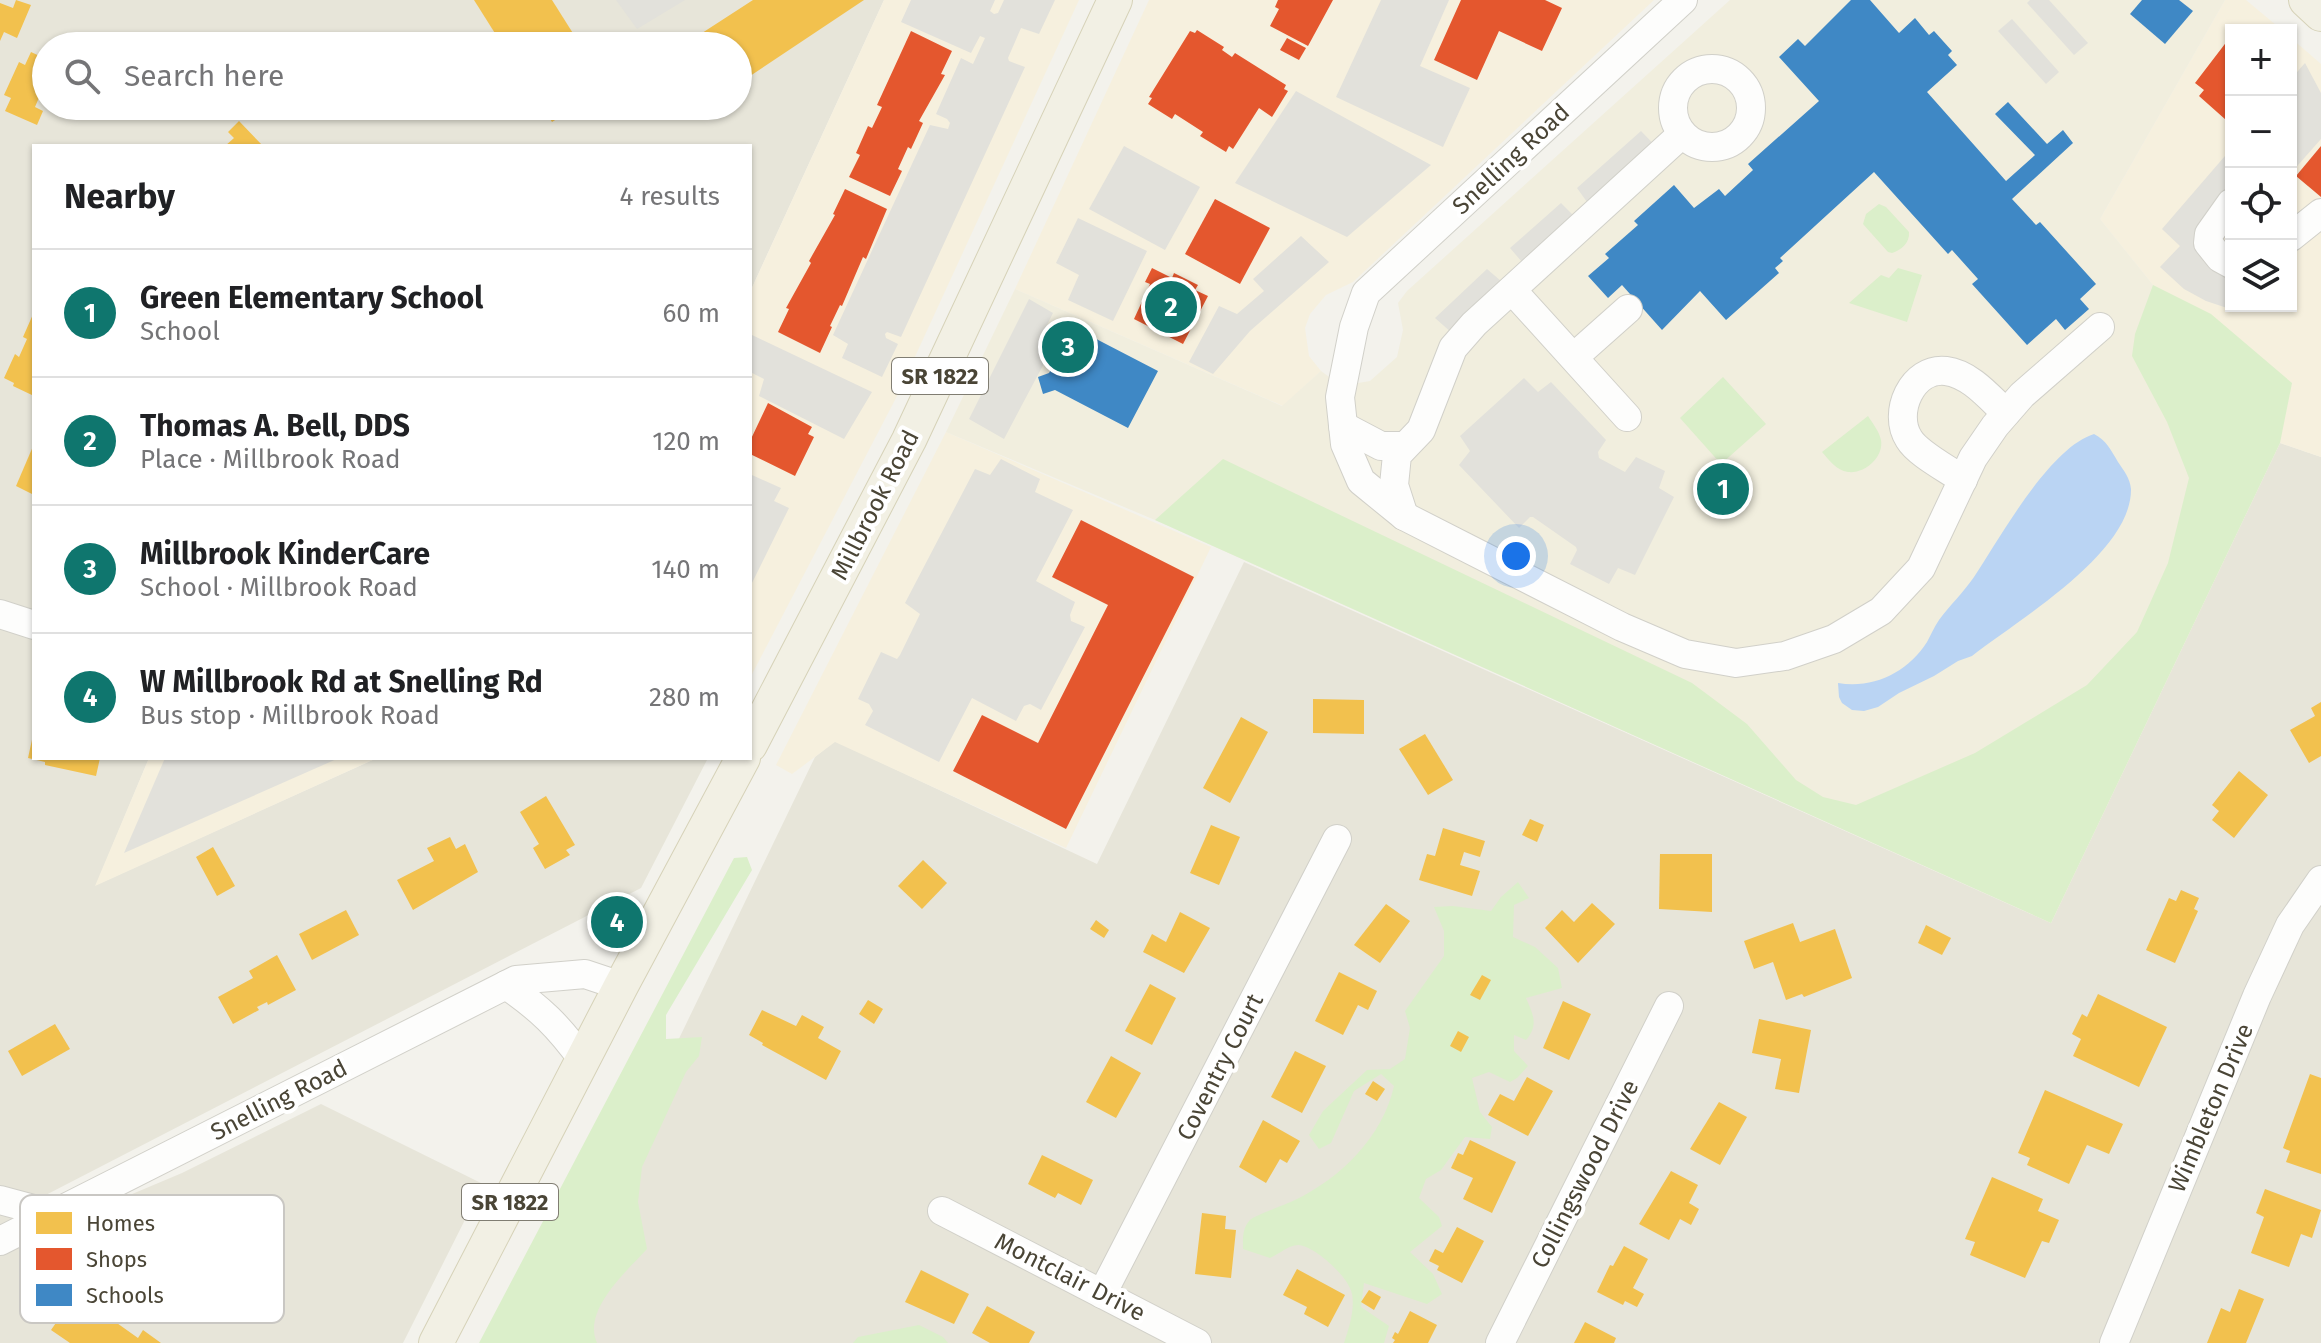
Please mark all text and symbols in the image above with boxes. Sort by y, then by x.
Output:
map controls [2225,24,2297,312]
button: + [2225,24,2297,96]
search box [32,32,752,120]
icon: search [60,54,104,98]
text: Search here [124,58,284,94]
button: − [2225,96,2297,168]
street label: Snelling Road [1447,98,1575,220]
button: locate [2225,168,2297,240]
text: Nearby [64,176,175,217]
text: 4 results [619,181,720,212]
button: layers [2225,240,2297,312]
pin: 2 [1145,277,1197,337]
text: Green Elementary School [140,280,483,316]
text: 1 [84,298,96,329]
text: 60 m [662,298,720,329]
text: School [140,316,220,347]
pin: 3 [1042,317,1094,377]
road number: SR 1822 [892,358,988,394]
text: Thomas A. Bell, DDS [140,408,410,444]
street label: Millbrook Road [825,425,925,585]
text: 2 [83,426,97,457]
text: 120 m [652,426,720,457]
text: Place · Millbrook Road [140,444,401,475]
pin: 1 [1697,459,1749,519]
text: Millbrook KinderCare [140,536,430,572]
your location [1496,536,1536,576]
text: 3 [83,554,97,585]
text: 140 m [651,554,720,585]
text: School · Millbrook Road [140,572,418,603]
text: W Millbrook Rd at Snelling Rd [140,664,543,700]
text: 4 [83,682,97,713]
text: 280 m [649,682,720,713]
text: Bus stop · Millbrook Road [140,700,440,731]
pin: 4 [591,892,643,952]
street label: Coventry Court [1171,989,1269,1145]
street label: Wimbleton Drive [2163,1019,2259,1197]
street label: Snelling Road [206,1054,352,1146]
street label: Collingswood Drive [1525,1075,1645,1273]
road number: SR 1822 [462,1184,558,1220]
legend [20,1195,284,1323]
text: Homes [86,1210,155,1237]
street label: Montclair Drive [990,1227,1150,1327]
text: Shops [86,1246,147,1273]
text: Schools [86,1282,164,1309]

